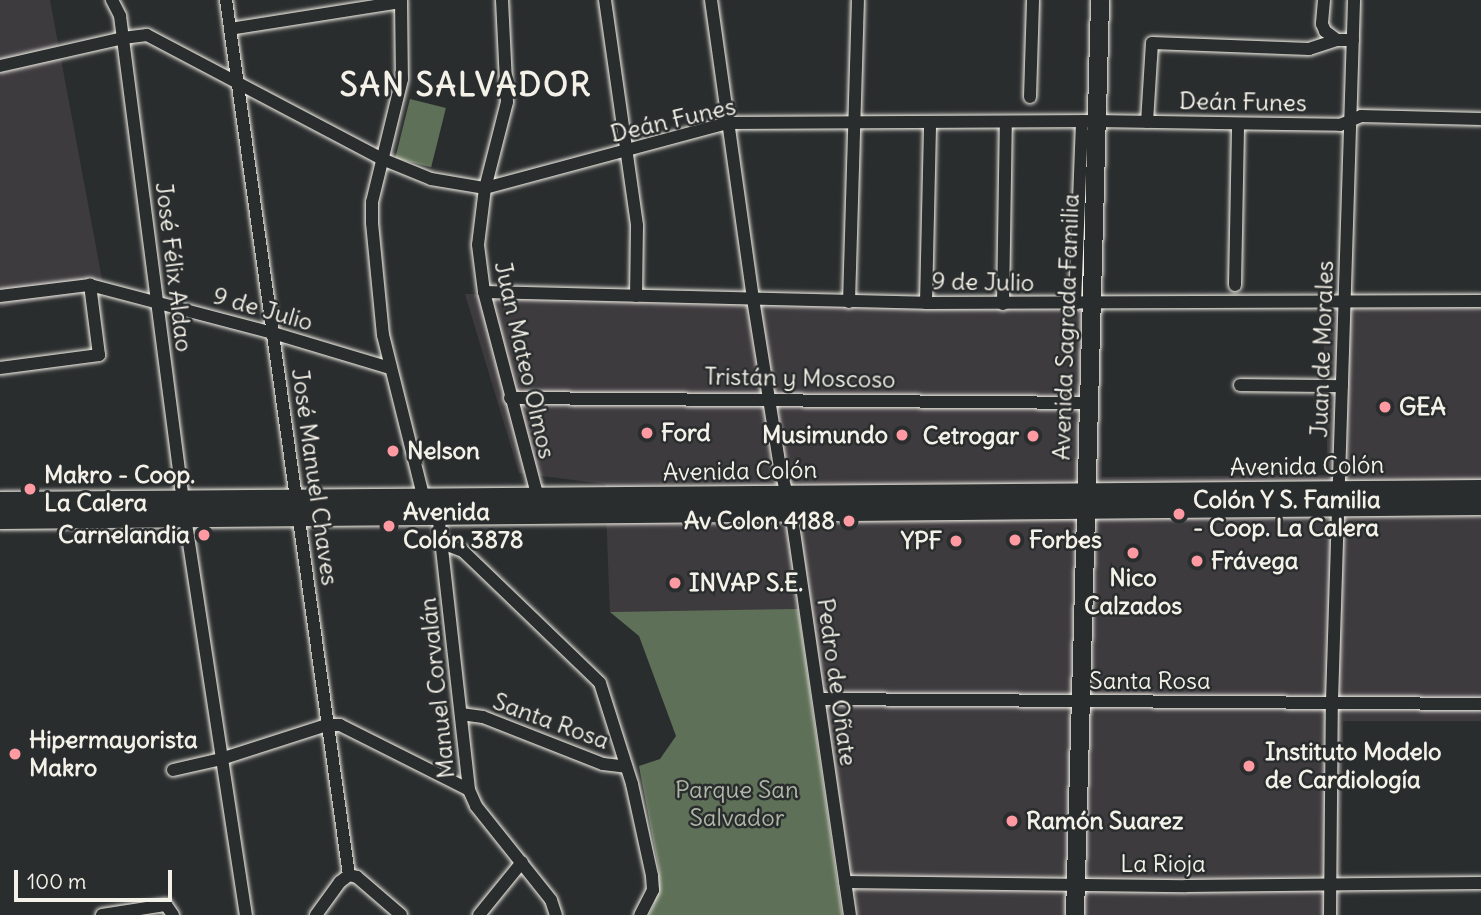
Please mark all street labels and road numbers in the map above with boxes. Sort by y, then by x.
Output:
street label: Deán Funes [1179,86,1307,118]
street label: Deán Funes [608,92,738,148]
street label: José Félix Aldao [149,181,199,353]
street label: Avenida Sagrada Familia [1047,193,1085,461]
street label: Juan Mateo Olmos [488,258,562,462]
street label: Juan de Morales [1305,260,1339,438]
street label: 9 de Julio [931,267,1035,297]
street label: 9 de Julio [210,281,316,337]
street label: Tristán y Moscoso [704,362,896,394]
street label: José Manuel Chaves [286,367,344,587]
street label: Avenida Colón [1230,450,1384,482]
street label: Avenida Colón [663,455,817,487]
street label: Manuel Corvalán [413,596,461,780]
street label: Pedro de Oñate [811,596,863,768]
street label: Santa Rosa [1089,667,1211,695]
street label: Santa Rosa [489,687,613,755]
street label: La Rioja [1120,850,1206,878]

